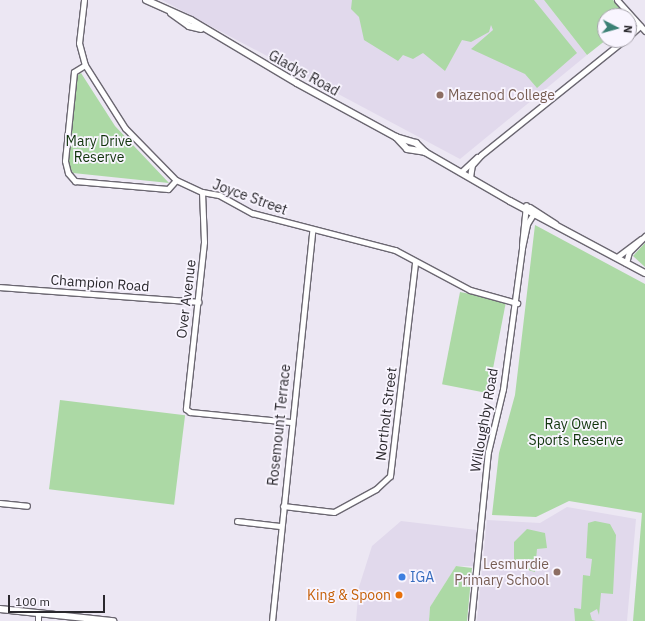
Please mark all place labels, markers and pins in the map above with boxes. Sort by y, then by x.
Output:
place label: Mazenod College [448,87,555,103]
marker: Mazenod College [435,90,445,100]
place label: Lesmurdie Primary School [454,556,549,588]
marker: Lesmurdie Primary School [552,567,562,577]
place label: IGA [410,569,434,585]
marker: IGA [397,572,407,582]
place label: King & Spoon [307,587,391,603]
marker: King & Spoon [394,590,404,600]

